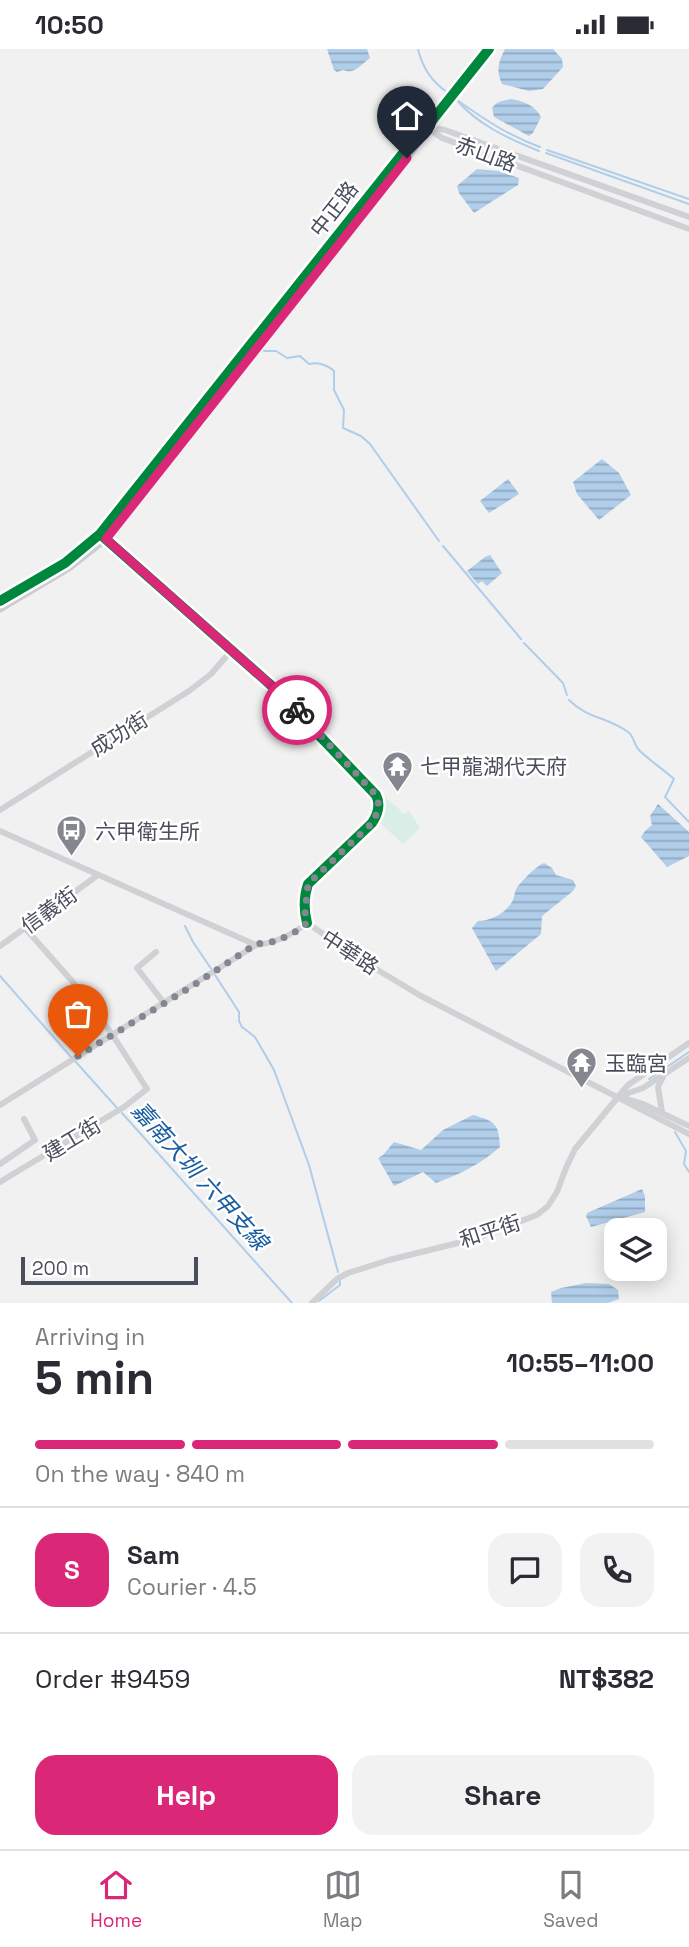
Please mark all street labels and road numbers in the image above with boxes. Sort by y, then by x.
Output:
street label: 赤山路 [452,131,520,177]
street label: 中正路 [304,176,364,242]
street label: 成功街 [85,706,153,762]
street label: 信義街 [16,881,82,939]
street label: 中華路 [316,924,384,980]
street label: 建工街 [38,1111,106,1167]
street label: 和平街 [456,1208,524,1254]

